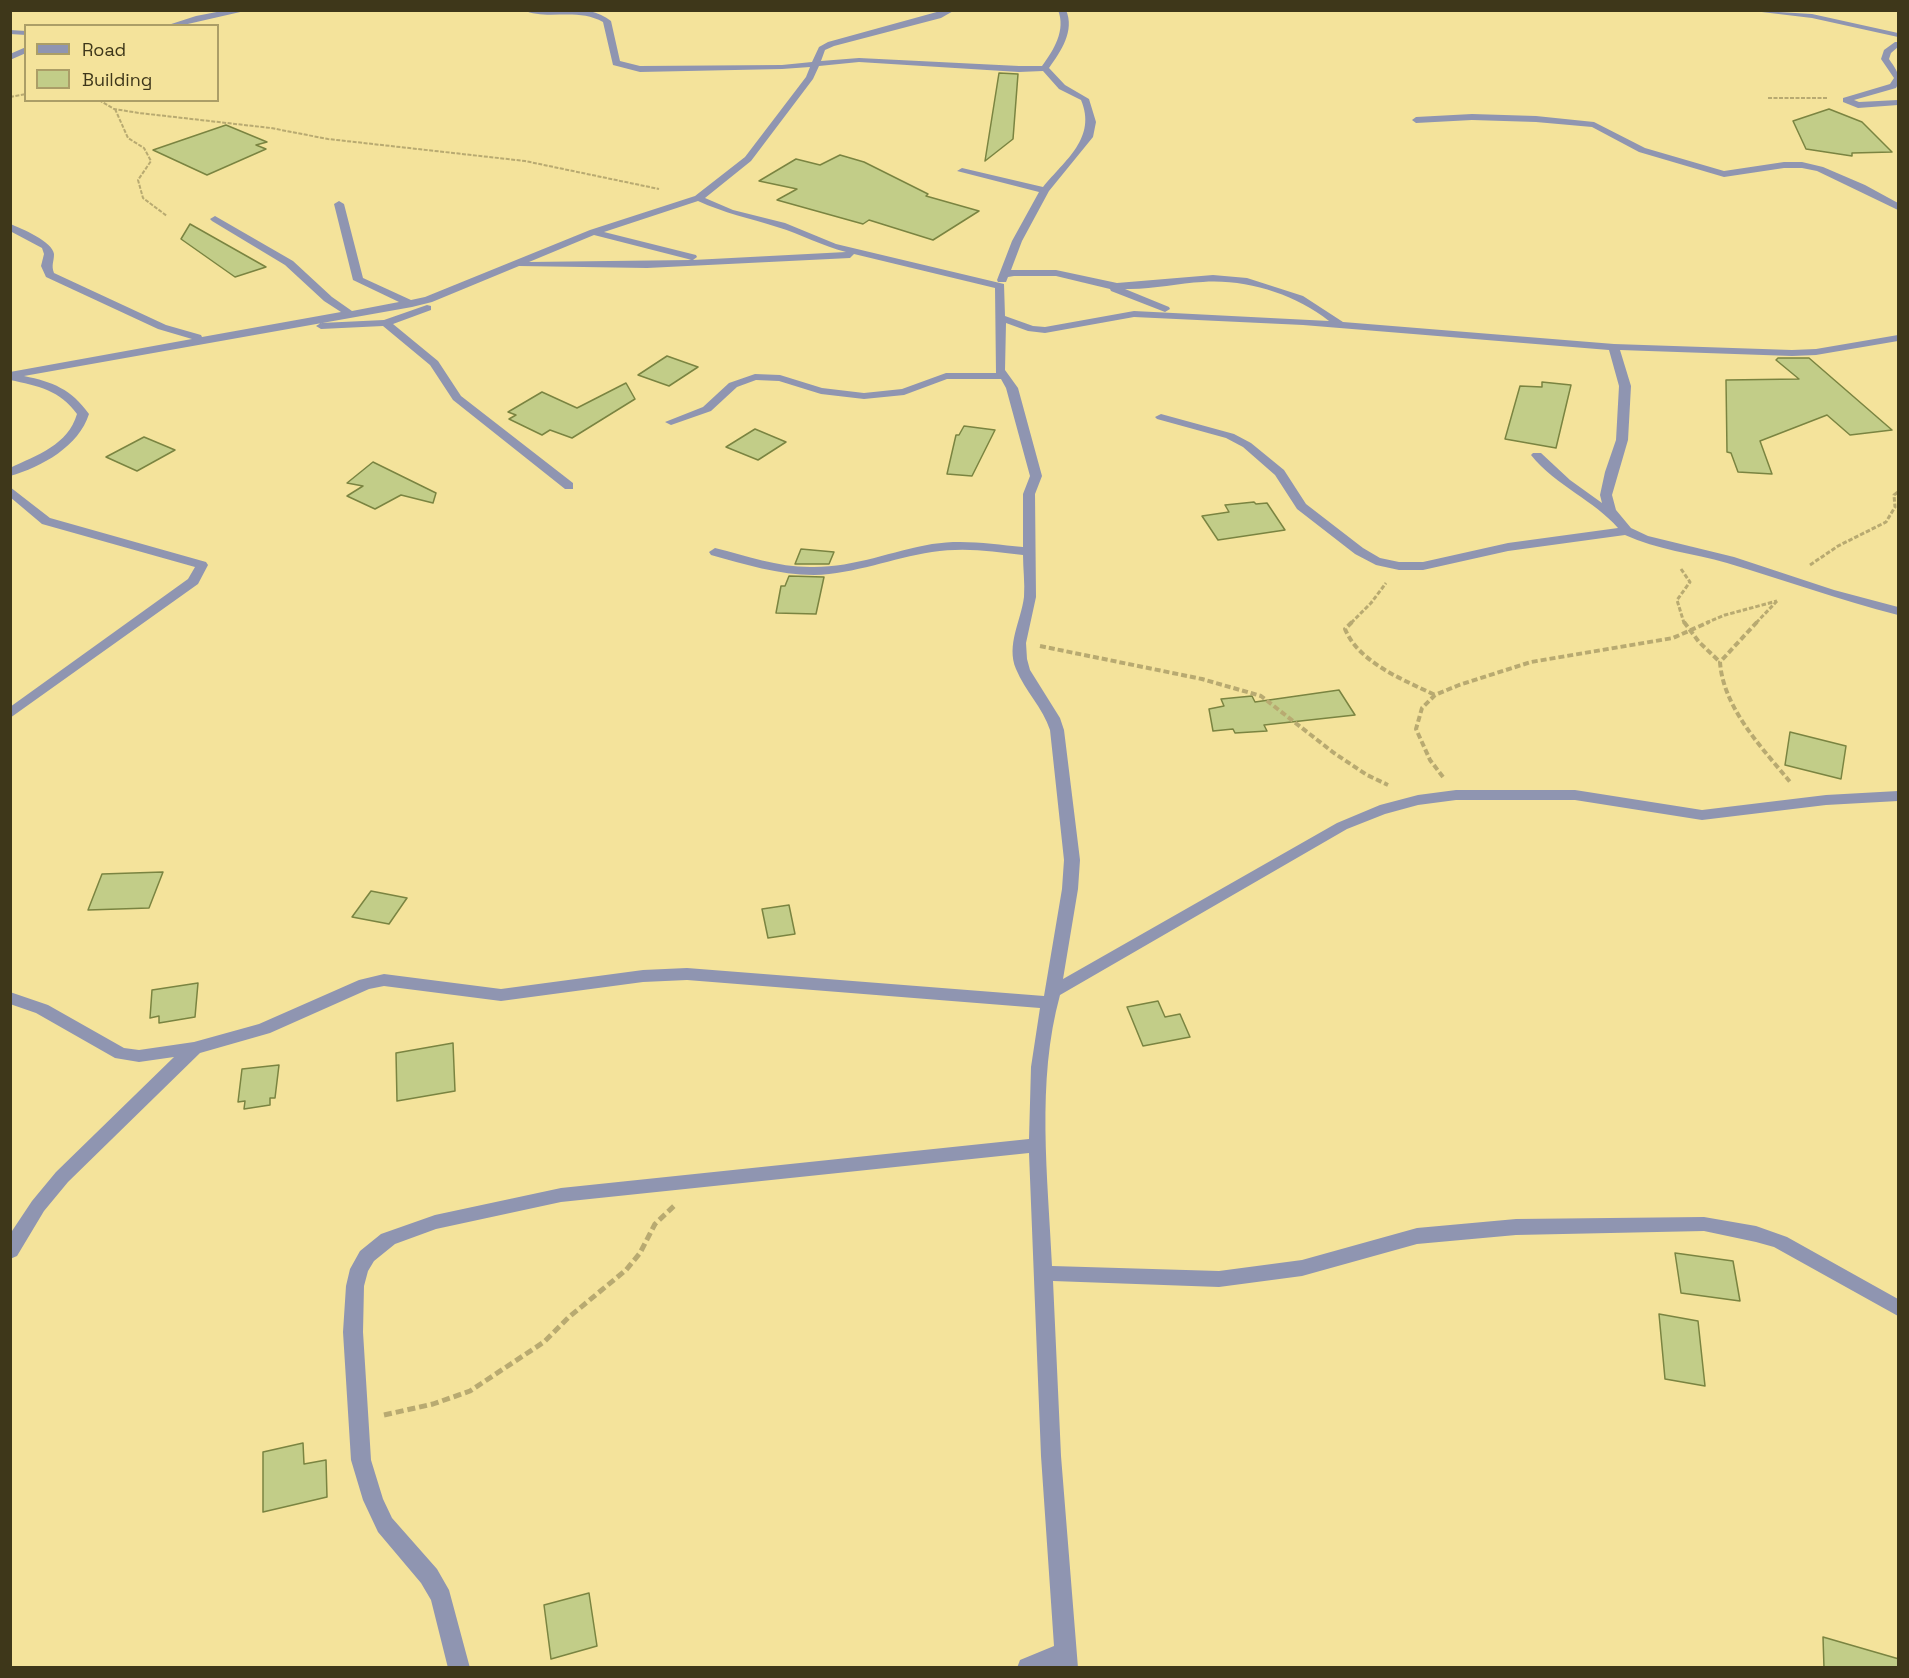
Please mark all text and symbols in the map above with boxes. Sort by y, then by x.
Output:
legend [24,24,219,102]
text: Road [82,38,126,61]
text: Building [82,68,152,91]

